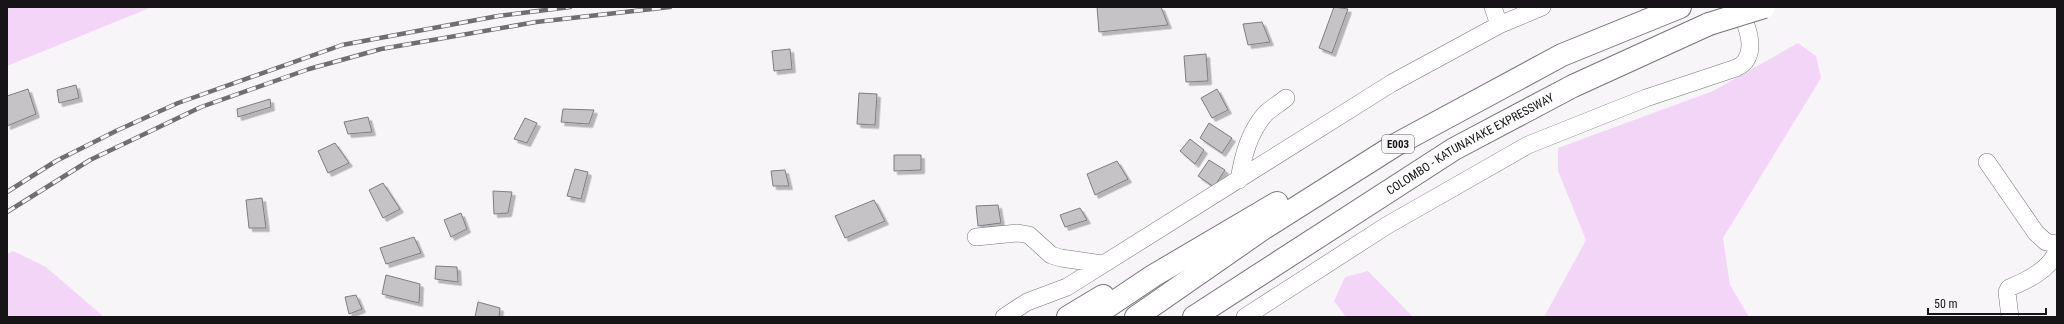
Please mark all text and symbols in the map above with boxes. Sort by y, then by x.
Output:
street label: COLOMBO - KATUNAYAKE EXPRESSWAY [1384,90,1557,198]
road number: E003 [1382,135,1414,153]
scale bar [1928,290,2046,316]
text: 50 m [1934,297,1958,311]

